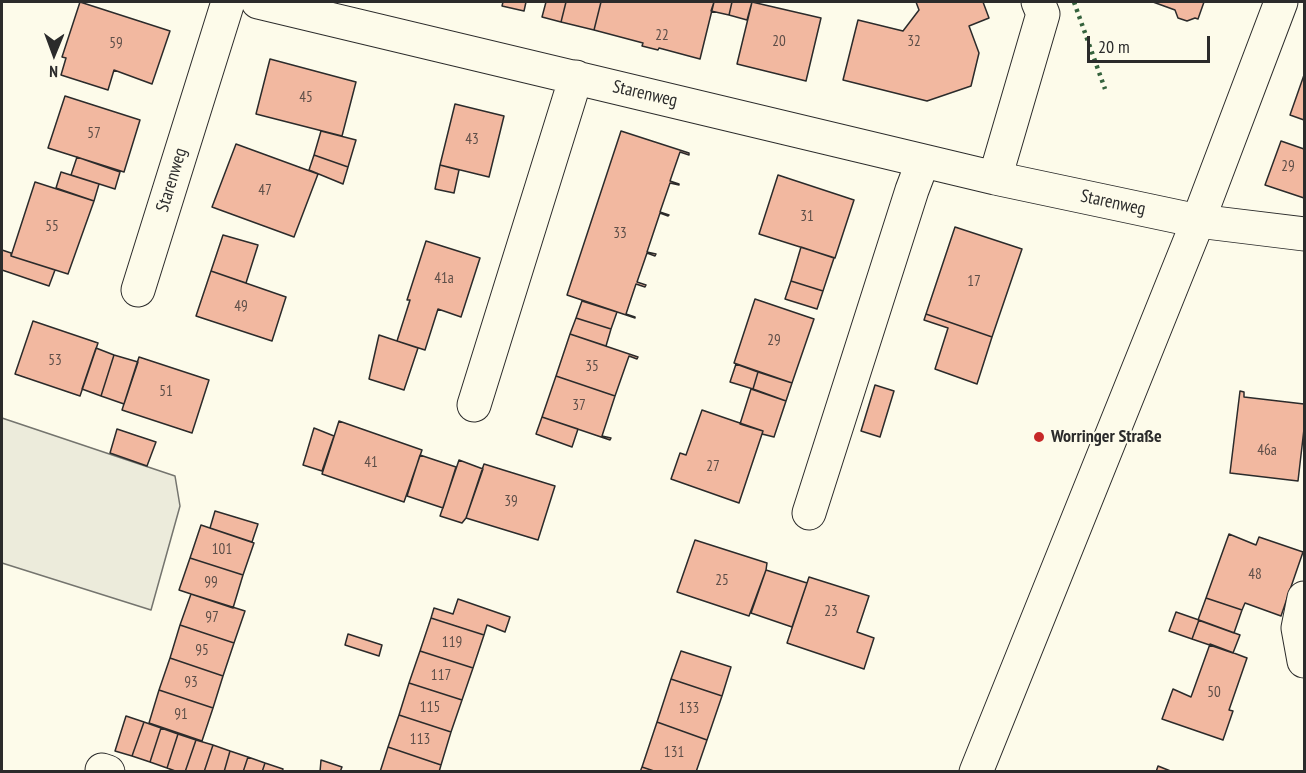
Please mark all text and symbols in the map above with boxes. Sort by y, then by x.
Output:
north arrow [24,24,84,84]
scale bar [1090,24,1213,62]
house number: 22 [655,27,669,45]
house number: 20 [772,33,786,51]
house number: 32 [907,33,921,51]
house number: 59 [109,35,123,53]
text: 20 m [1098,35,1130,58]
text: N [49,62,58,82]
street label: Starenweg [611,76,679,112]
house number: 45 [299,89,313,107]
house number: 57 [87,125,101,143]
house number: 43 [465,131,479,149]
street label: Starenweg [152,145,192,215]
house number: 29 [1281,158,1295,176]
house number: 47 [258,182,272,200]
street label: Starenweg [1079,186,1147,220]
house number: 31 [800,208,814,226]
house number: 55 [45,218,59,236]
house number: 33 [613,225,627,243]
house number: 41a [434,270,454,288]
house number: 17 [967,273,981,291]
house number: 49 [234,298,248,316]
house number: 29 [767,332,781,350]
house number: 53 [48,352,62,370]
house number: 35 [585,358,599,376]
house number: 51 [159,383,173,401]
house number: 37 [572,397,586,415]
place label: Worringer Straße [1051,426,1162,448]
marker: Worringer Straße [1032,430,1046,444]
house number: 46a [1257,442,1277,460]
house number: 41 [364,454,378,472]
house number: 27 [706,458,720,476]
house number: 39 [504,493,518,511]
house number: 101 [212,541,232,559]
house number: 48 [1248,566,1262,584]
house number: 25 [715,572,729,590]
house number: 99 [204,574,218,592]
house number: 23 [824,603,838,621]
house number: 97 [205,609,219,627]
house number: 119 [442,634,462,652]
house number: 95 [195,642,209,660]
house number: 117 [431,667,451,685]
house number: 93 [184,674,198,692]
house number: 50 [1207,684,1221,702]
house number: 115 [420,699,440,717]
house number: 133 [679,700,699,718]
house number: 91 [174,706,188,724]
house number: 113 [410,731,430,749]
house number: 131 [664,744,684,762]

